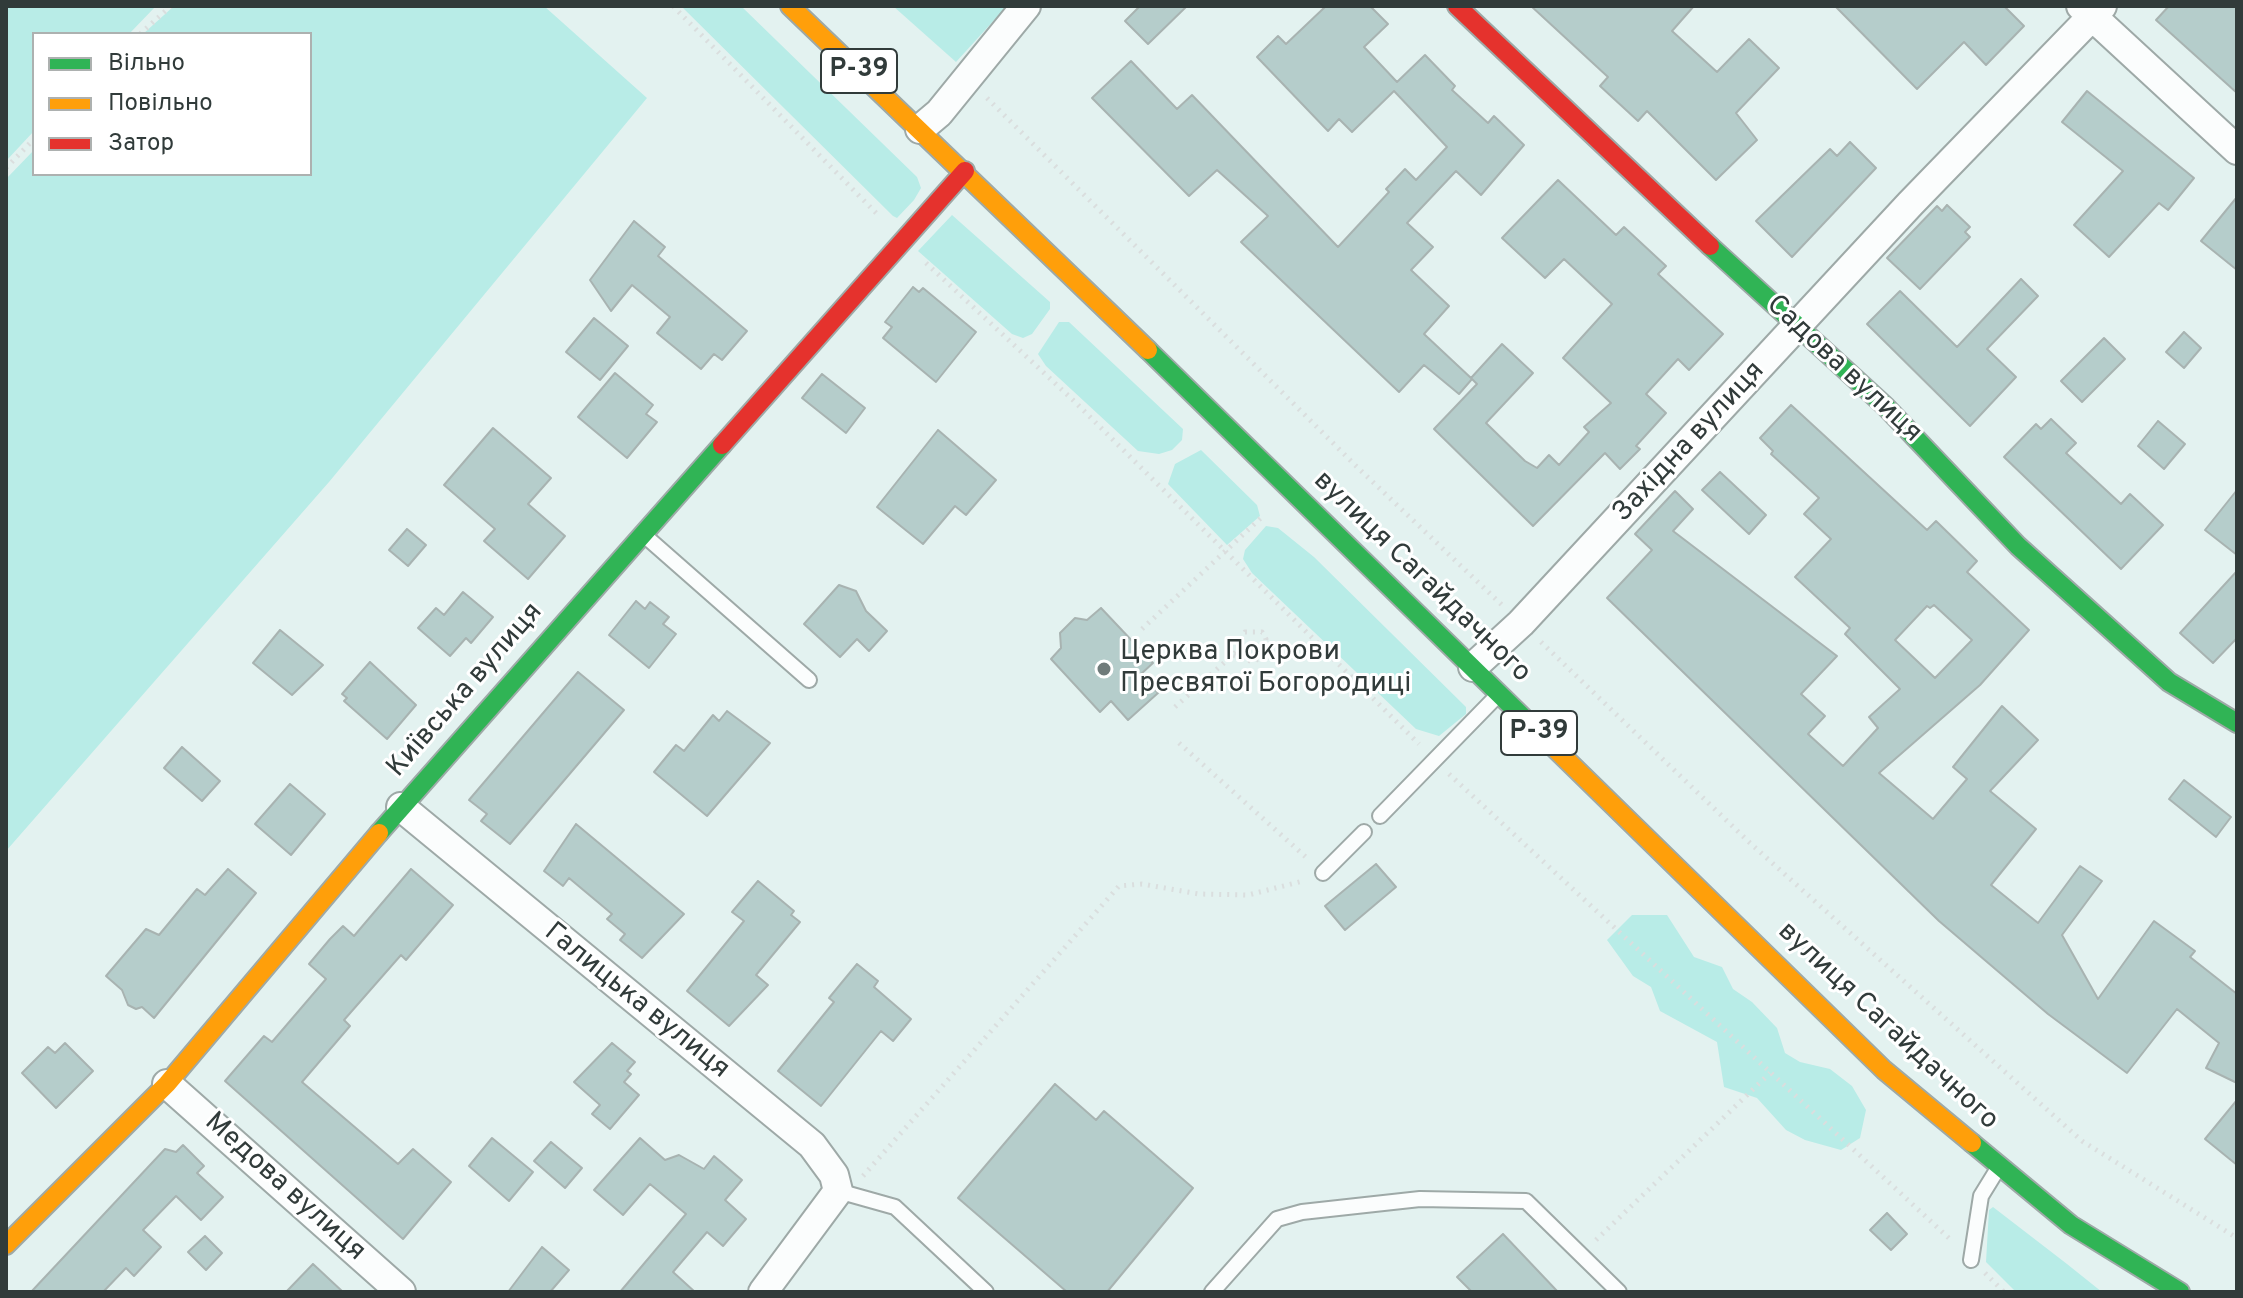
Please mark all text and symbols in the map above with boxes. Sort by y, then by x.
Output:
legend [32,32,312,176]
text: Вільно [108,49,185,79]
road number: Р-39 [821,49,897,93]
text: Повільно [108,89,213,119]
text: Затор [108,129,174,159]
street label: Садова вулиця [1758,289,1928,451]
street label: Західна вулиця [1607,356,1773,530]
street label: вулиця Сагайдачного [1305,465,1537,691]
street label: Київська вулиця [381,597,551,785]
place label: Церква Покрови Пресвятої Богородиці [1120,636,1411,702]
marker: Церква Покрови Пресвятої Богородиці [1095,660,1113,678]
road number: Р-39 [1501,711,1577,755]
street label: вулиця Сагайдачного [1770,916,2004,1138]
street label: Галицька вулиця [536,917,736,1087]
street label: Медова вулиця [196,1107,372,1269]

